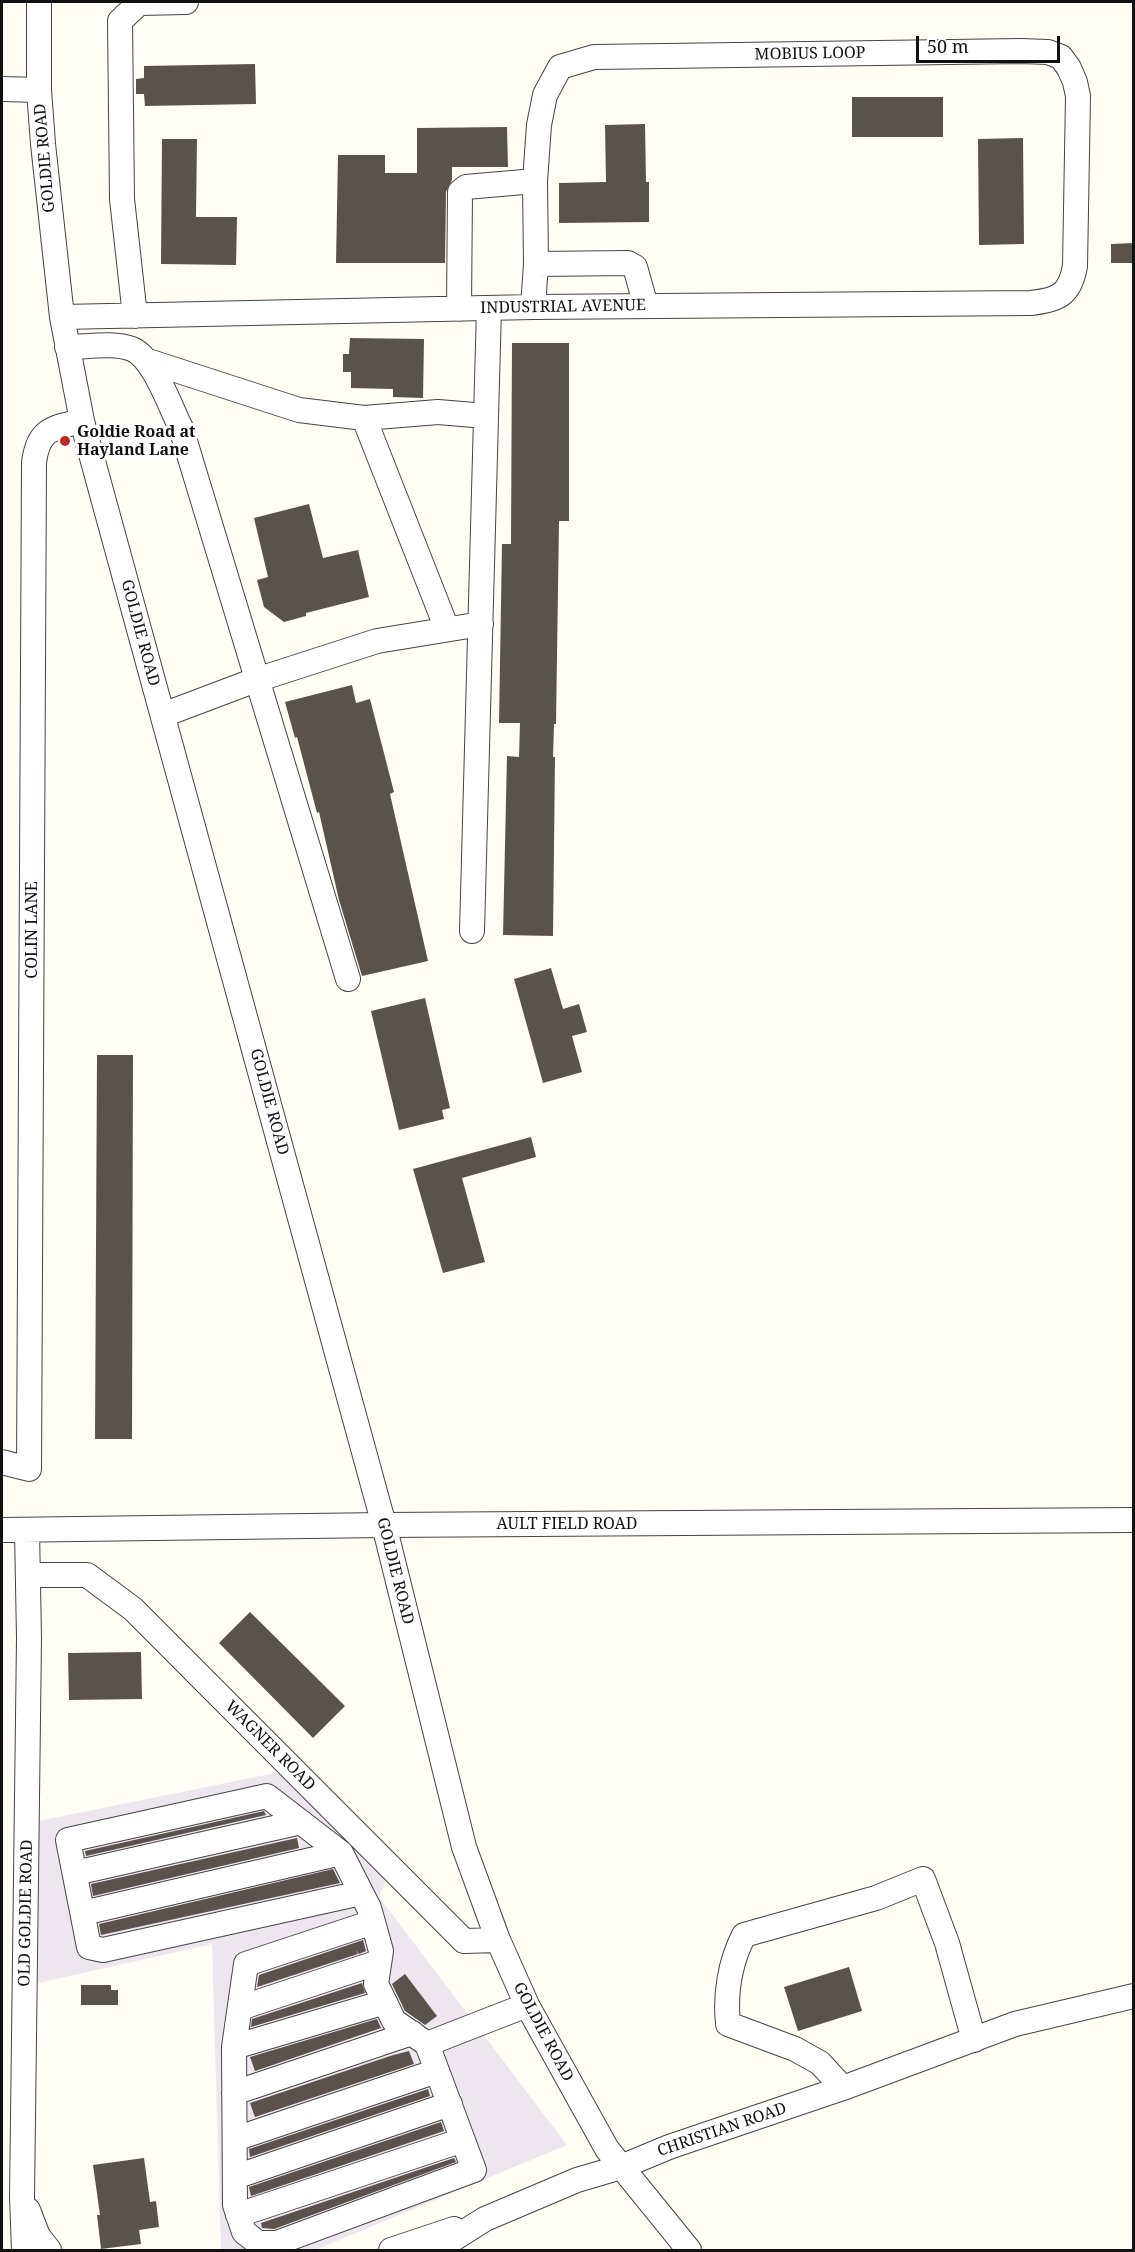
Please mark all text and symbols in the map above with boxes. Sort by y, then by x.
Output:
scale bar [919,24,1063,62]
text: 50 m [927,34,969,58]
street label: MOBIUS LOOP [754,43,866,65]
street label: GOLDIE ROAD [31,103,59,213]
street label: INDUSTRIAL AVENUE [480,296,646,318]
place label: Goldie Road at Hayland Lane [77,422,196,460]
marker: Goldie Road at Hayland Lane [58,434,72,448]
street label: GOLDIE ROAD [117,578,163,688]
street label: COLIN LANE [22,881,42,979]
street label: GOLDIE ROAD [246,1047,292,1157]
street label: AULT FIELD ROAD [497,1514,637,1534]
street label: GOLDIE ROAD [372,1516,418,1626]
street label: WAGNER ROAD [221,1697,319,1795]
street label: OLD GOLDIE ROAD [15,1839,37,1987]
street label: GOLDIE ROAD [509,1979,577,2085]
street label: CHRISTIAN ROAD [655,2099,789,2161]

